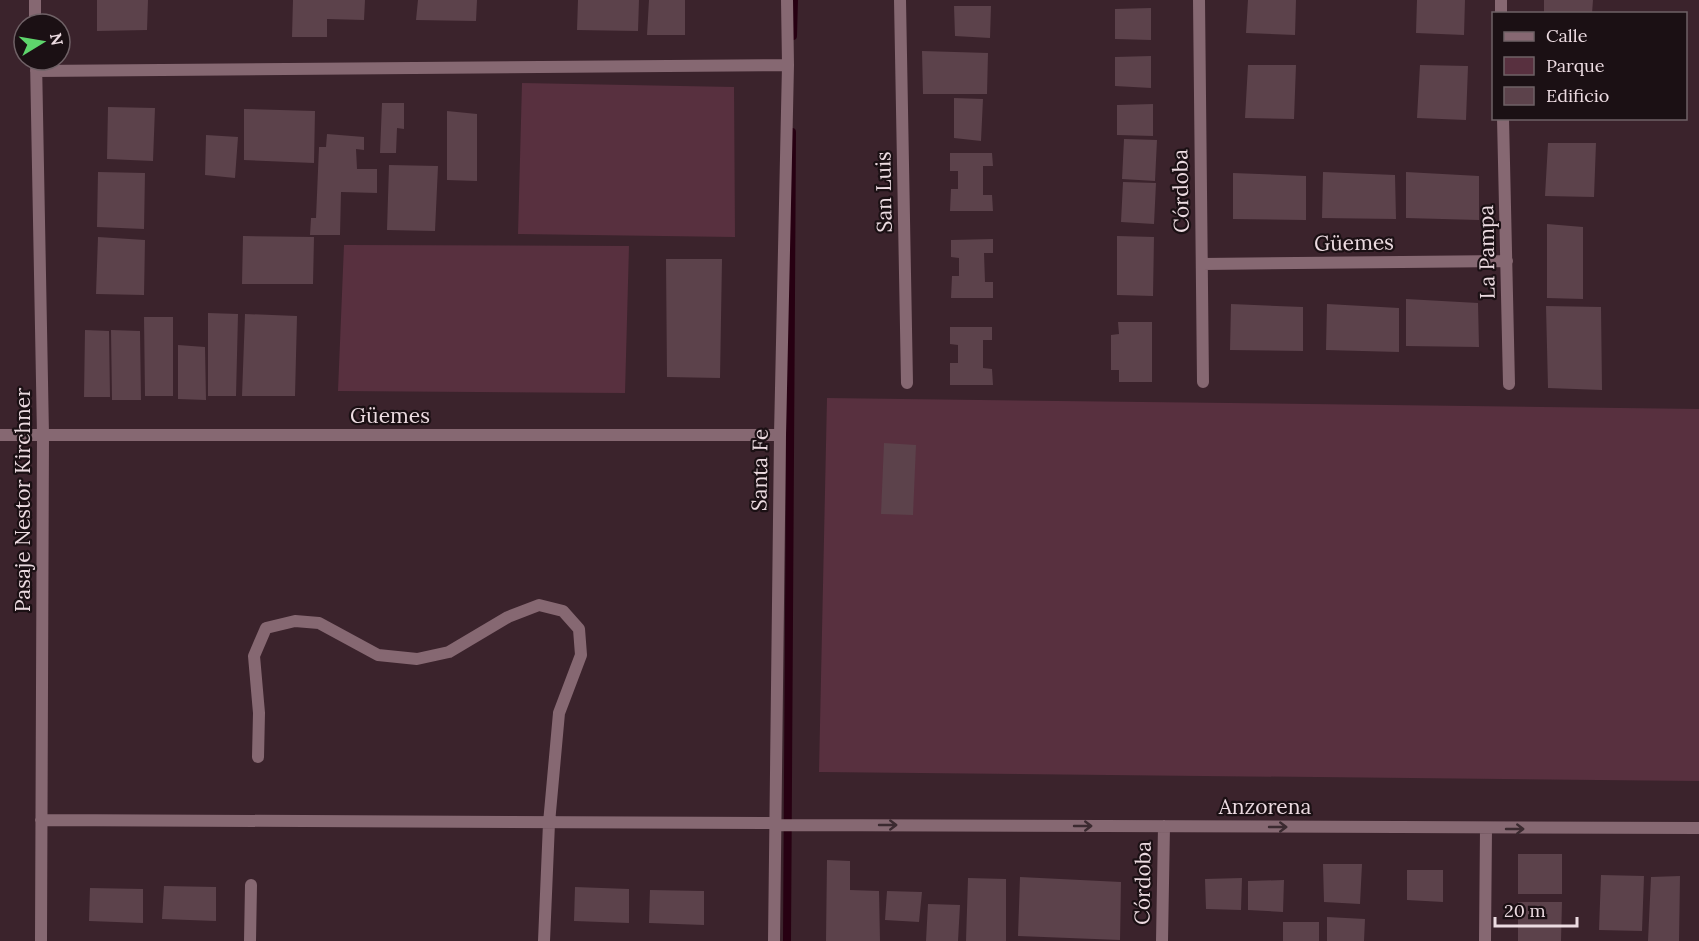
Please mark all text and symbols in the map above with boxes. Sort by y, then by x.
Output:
north arrow [12,12,72,72]
legend [1492,12,1687,120]
text: Calle [1546,24,1588,47]
text: N [46,31,68,47]
text: Parque [1546,54,1605,77]
text: Edificio [1546,84,1609,107]
street label: Córdoba [1166,149,1195,233]
street label: San Luis [869,151,898,233]
street label: La Pampa [1472,204,1501,300]
street label: Güemes [1314,228,1394,257]
street label: Pasaje Nestor Kirchner [9,388,36,612]
street label: Güemes [350,402,430,429]
street label: Santa Fe [745,429,774,511]
street label: Anzorena [1218,793,1311,820]
one-way arrow [878,819,898,831]
one-way arrow [1073,820,1093,832]
one-way arrow [1268,821,1288,833]
one-way arrow [1505,823,1525,834]
street label: Córdoba [1128,841,1157,925]
scale bar [1495,890,1578,928]
text: 20 m [1504,899,1546,922]

